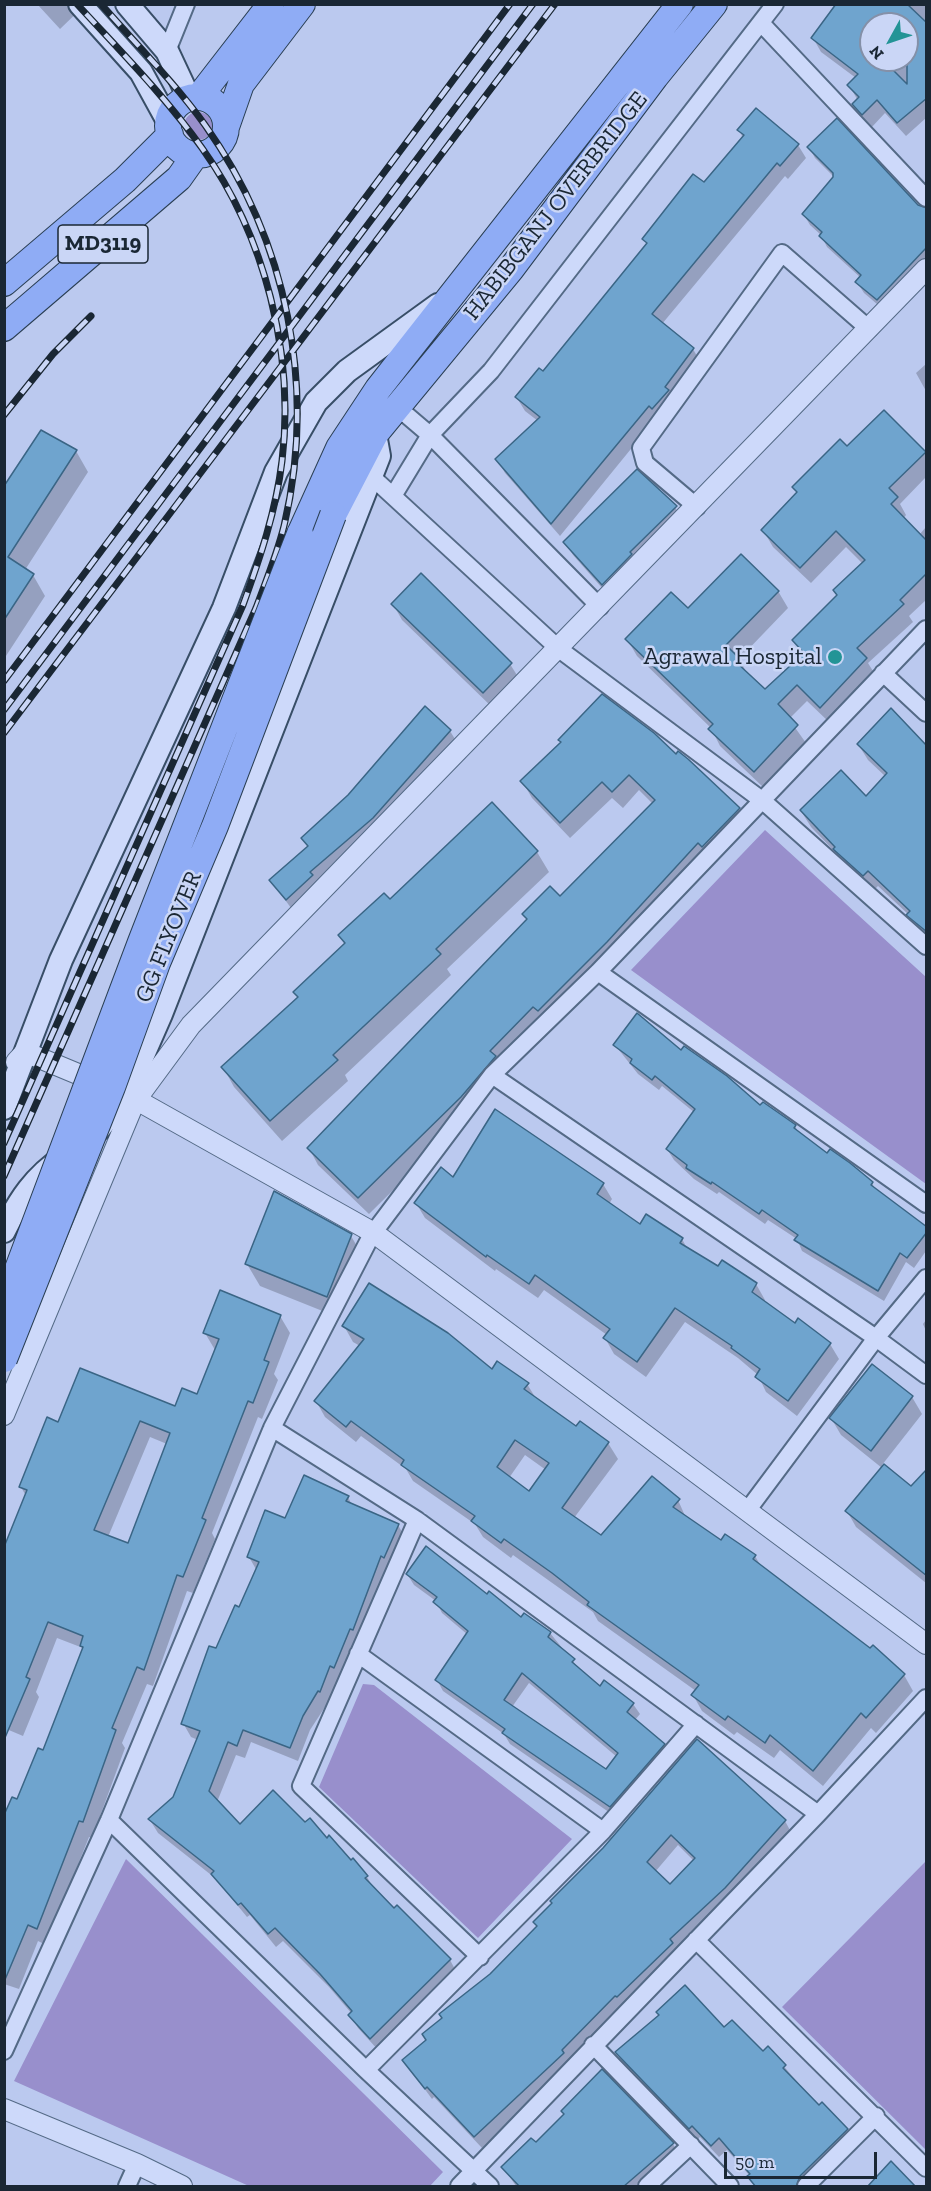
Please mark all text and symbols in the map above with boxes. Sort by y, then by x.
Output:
north arrow [859,12,919,72]
text: N [865,42,888,63]
street label: HABIBGANJ OVERBRIDGE [458,86,654,326]
road number: MD3119 [58,225,148,263]
place label: Agrawal Hospital [643,643,822,671]
marker: Agrawal Hospital [826,648,844,666]
street label: GG FLYOVER [130,867,208,1007]
scale bar [727,2140,880,2178]
text: 50 m [735,2151,774,2173]

